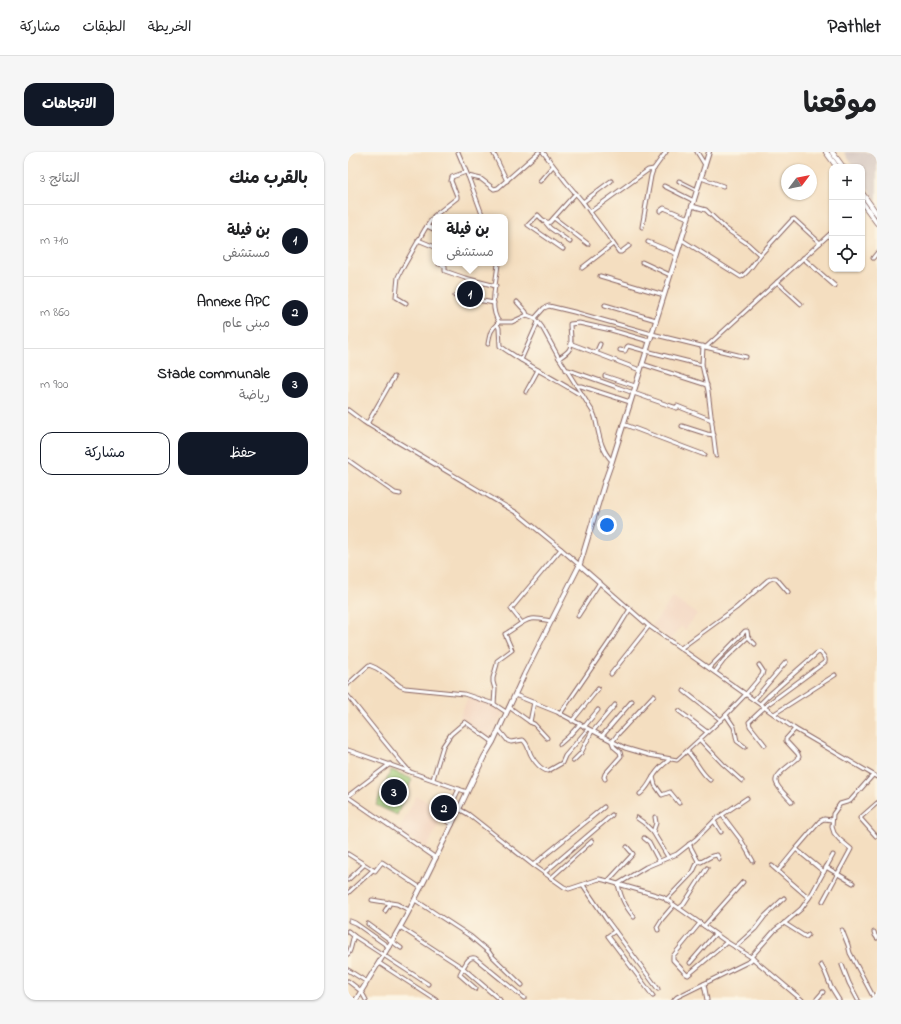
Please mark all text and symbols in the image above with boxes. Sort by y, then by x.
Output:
text: Pathlet [827,14,881,41]
text: مشاركة [20,17,60,38]
text: الطبقات [82,17,126,38]
text: الخريطة [148,17,191,38]
button: الاتجاهات [24,83,114,126]
text: موقعنا [803,85,877,126]
north arrow [781,164,817,200]
map controls [829,164,865,272]
button: + [829,164,865,200]
text: بالقرب منك [229,166,308,191]
text: النتائج: 3 [40,169,80,188]
button: − [829,200,865,236]
popup [432,214,508,266]
text: بن فيلة [446,219,489,241]
text: بن فيلة [227,220,270,242]
text: 710 m [40,231,68,250]
text: 1 [293,231,297,250]
button: locate [829,236,865,272]
text: مستشفى [446,243,494,262]
text: مستشفى [222,244,270,263]
pin: 1 [457,279,483,309]
text: Annexe APC [197,291,270,313]
text: 860 m [40,303,70,322]
text: 2 [292,303,298,322]
text: مبنى عام [222,314,270,333]
text: Stade communale [157,363,270,385]
text: 900 m [40,375,69,394]
text: 3 [292,375,298,394]
text: رياضة [239,386,270,405]
button: مشاركة [40,432,170,475]
button: حفظ [178,432,308,475]
your location [597,515,617,535]
pin: 3 [381,777,407,807]
pin: 2 [431,793,457,823]

